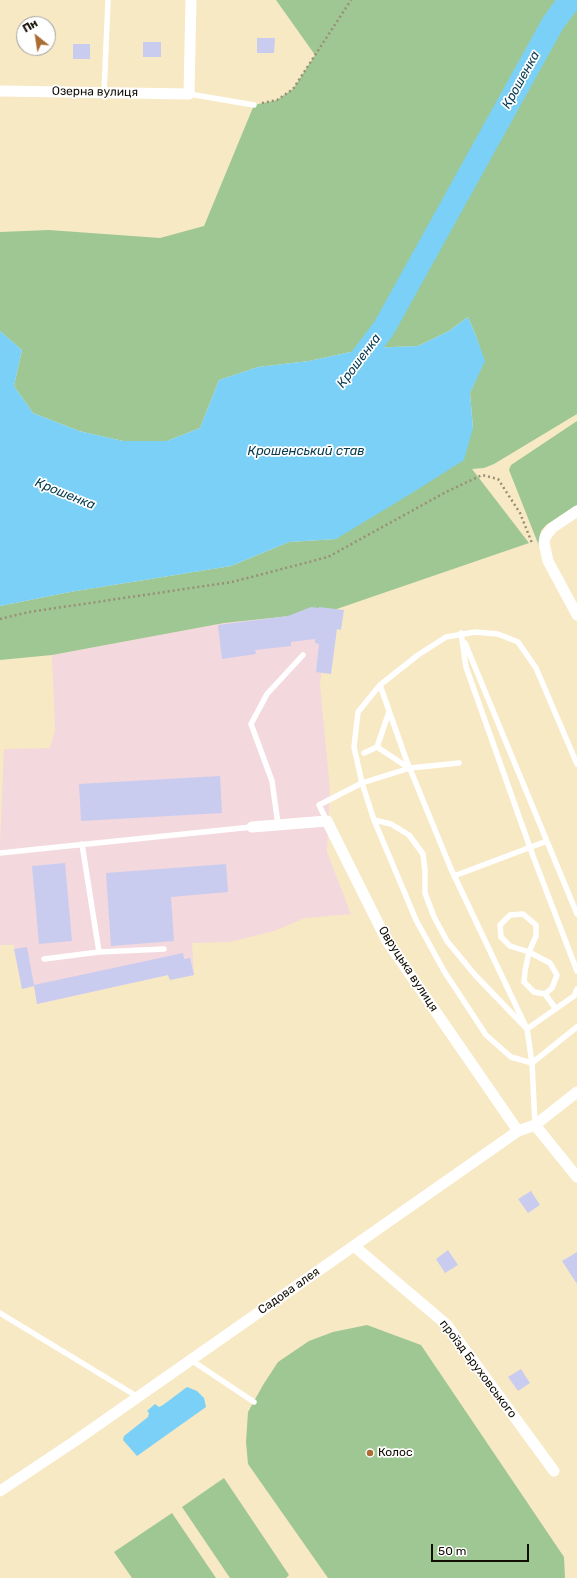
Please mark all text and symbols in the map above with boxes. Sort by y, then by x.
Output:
north arrow [16,16,56,56]
text: Пн [20,17,40,35]
water label: Крошенка [499,48,543,112]
street label: Озерна вулиця [52,84,138,100]
water label: Крошенка [334,331,384,391]
water label: Крошенський став [247,443,365,459]
water label: Крошенка [33,475,97,513]
street label: Овруцька вулиця [375,924,441,1014]
street label: Садова алея [255,1264,323,1318]
street label: проїзд Бруховського [436,1317,520,1421]
place label: Колос [378,1446,413,1460]
marker: Колос [365,1448,375,1458]
scale bar [433,1536,531,1562]
text: 50 m [438,1544,466,1558]

